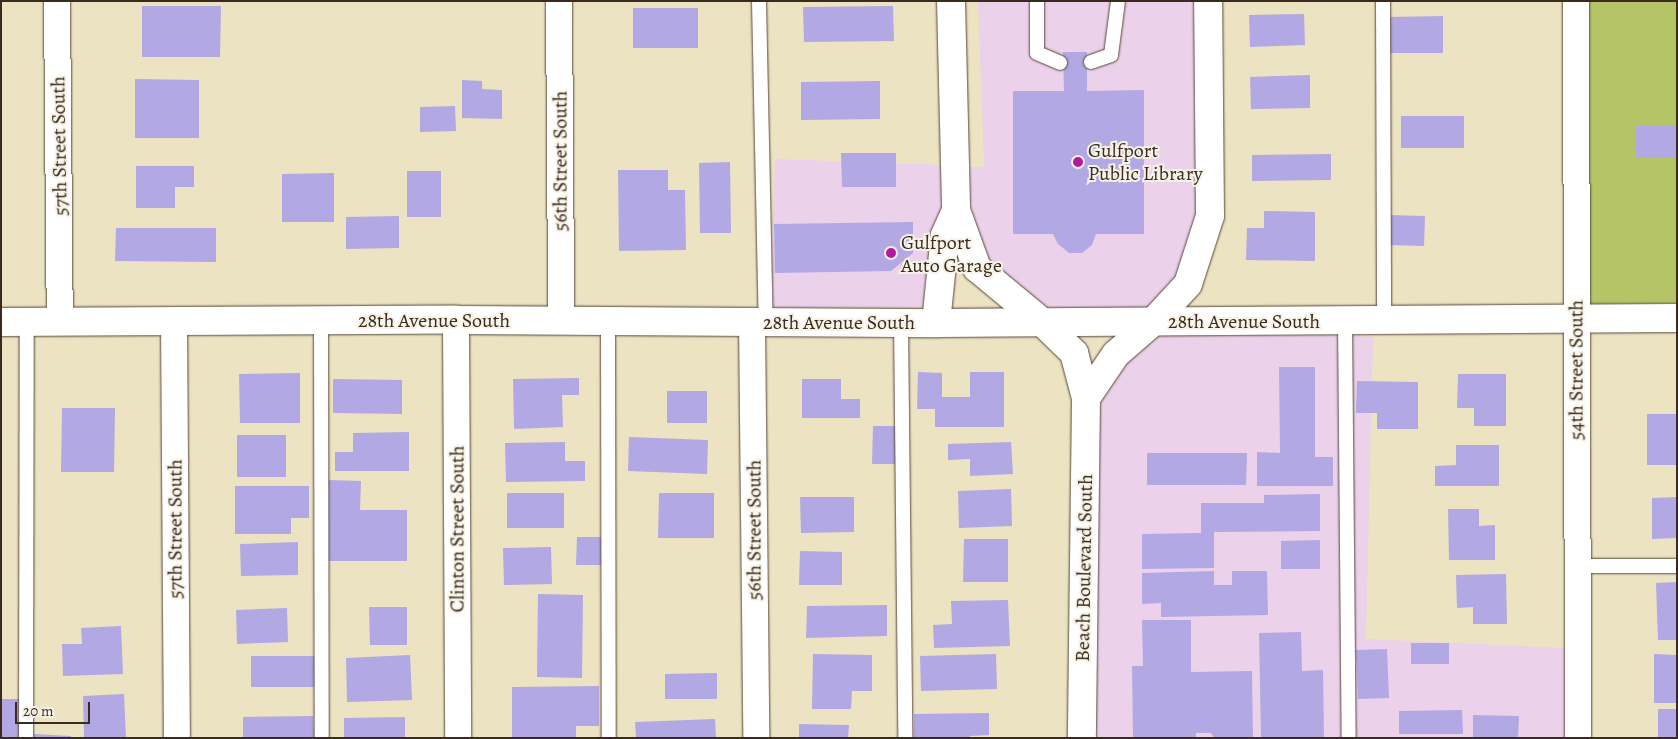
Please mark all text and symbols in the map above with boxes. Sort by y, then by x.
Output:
street label: 57th Street South [46,76,72,216]
street label: 56th Street South [548,91,572,231]
place label: Gulfport Public Library [1088,138,1203,185]
marker: Gulfport Public Library [1072,156,1084,168]
place label: Gulfport Auto Garage [901,230,1002,277]
marker: Gulfport Auto Garage [885,247,897,259]
street label: 54th Street South [1564,300,1588,440]
street label: 28th Avenue South [358,308,510,332]
street label: 28th Avenue South [1168,309,1320,333]
street label: 28th Avenue South [763,310,915,334]
street label: Clinton Street South [445,446,469,612]
street label: 57th Street South [163,459,187,599]
street label: 56th Street South [742,460,766,600]
street label: Beach Boulevard South [1070,474,1098,662]
scale bar [18,692,92,724]
text: 20 m [23,701,54,721]

